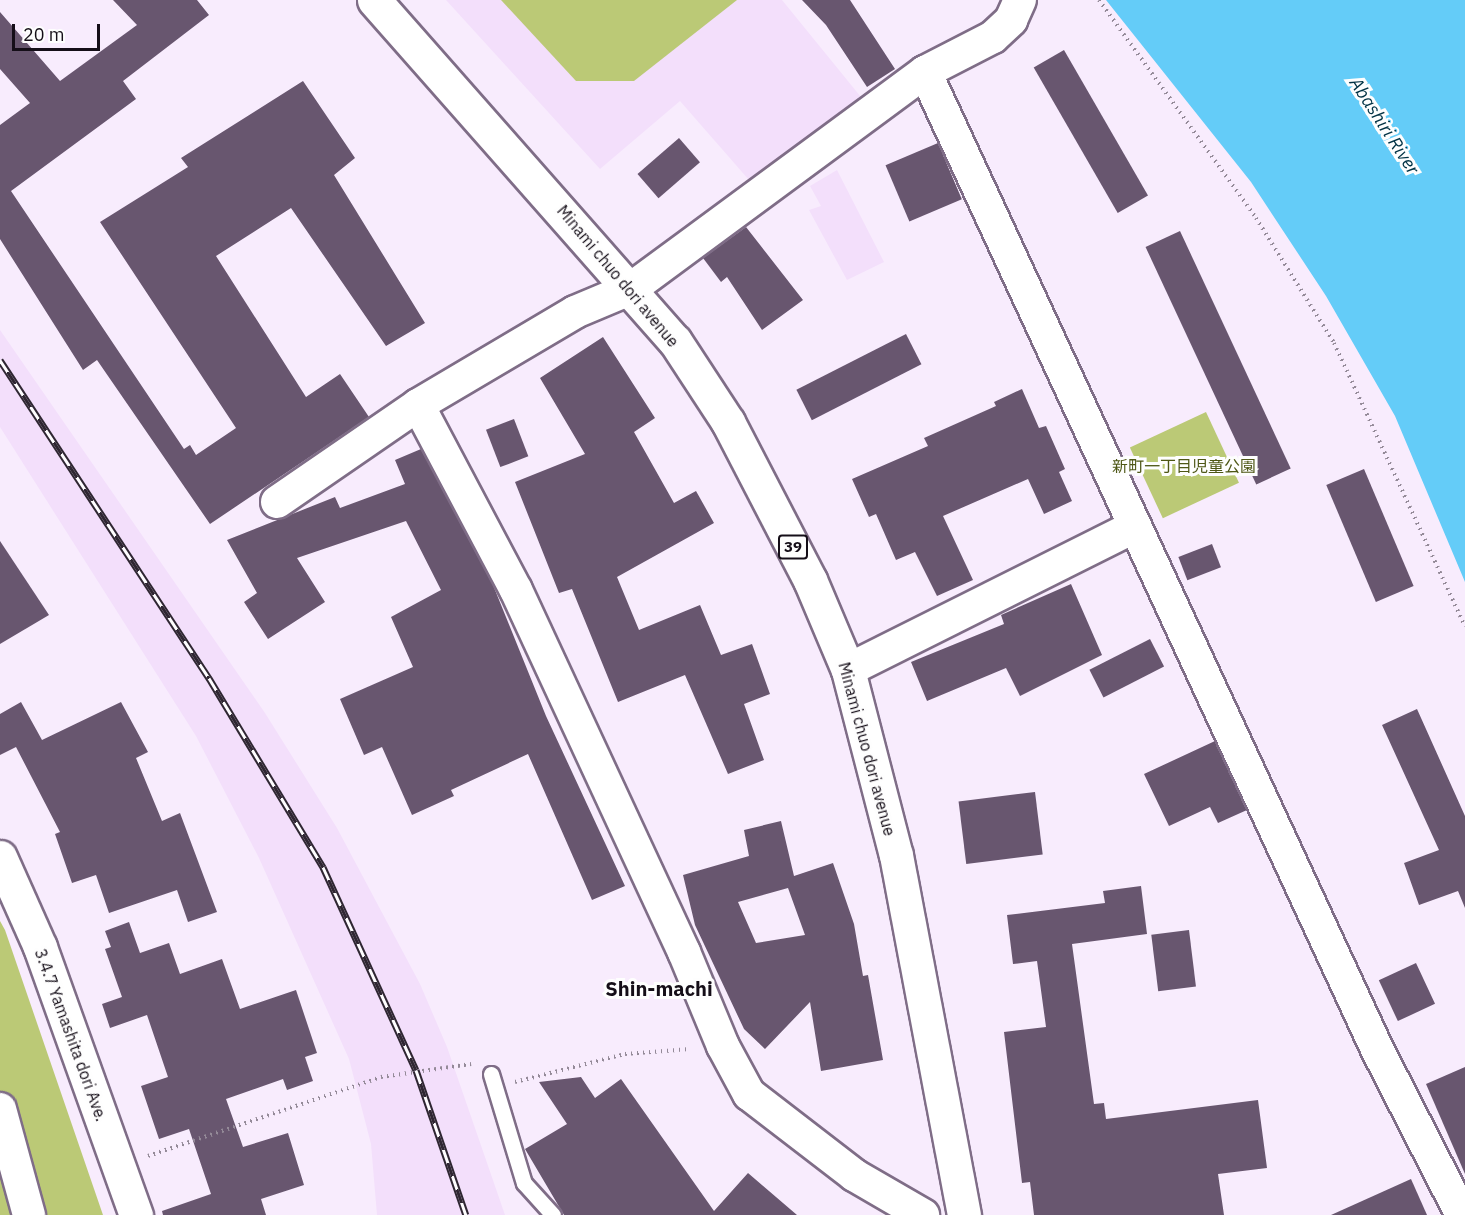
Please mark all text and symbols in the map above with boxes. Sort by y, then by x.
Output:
scale bar [15,12,104,50]
text: 20 m [23,23,65,46]
water label: Abashiri River [1345,73,1423,179]
street label: Minami chuo dori avenue [553,201,683,351]
park label: 新町一丁目児童公園 [1112,456,1256,476]
road number: 39 [778,535,808,559]
street label: Minami chuo dori avenue [835,660,899,838]
street label: 3.4.7 Yamashita dori Ave. [31,946,111,1124]
district label: Shin-machi [605,976,713,1000]

